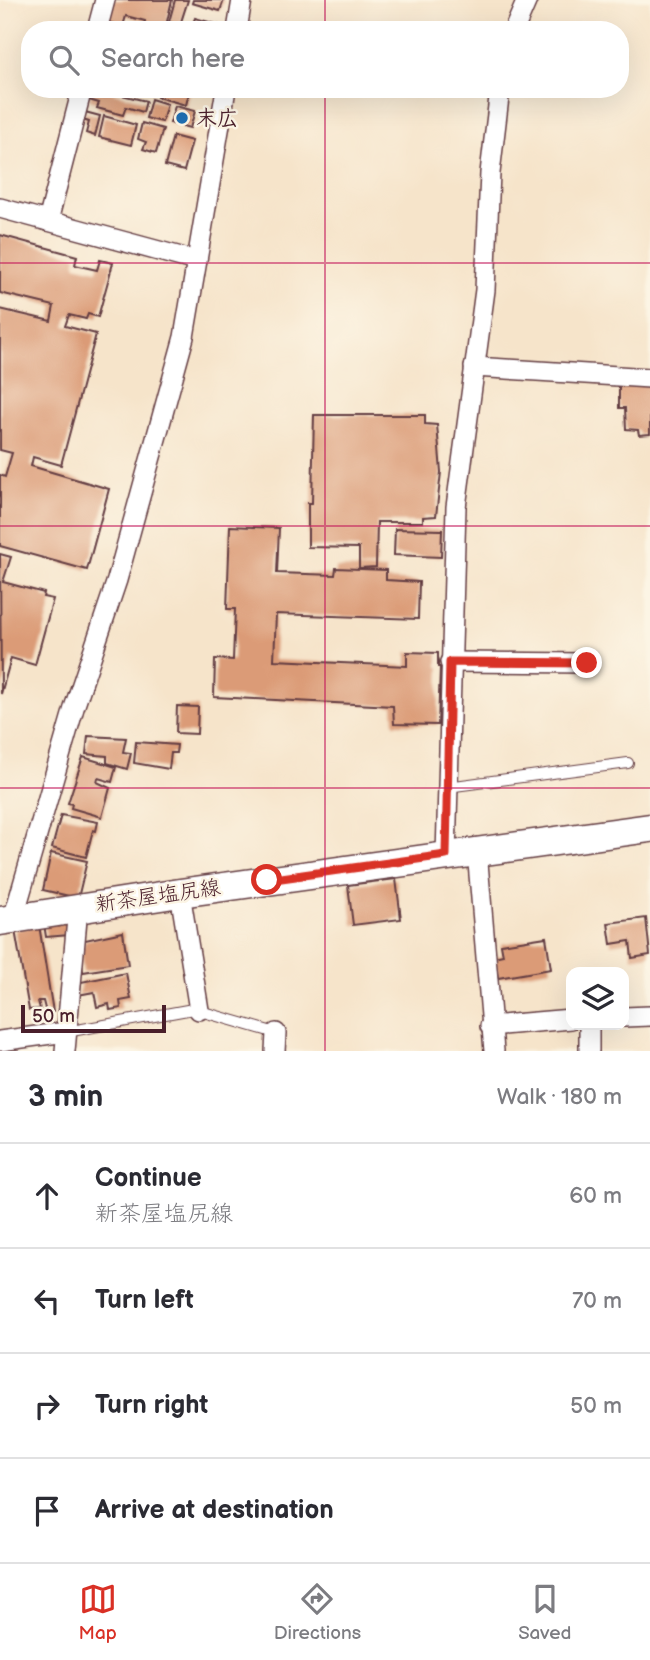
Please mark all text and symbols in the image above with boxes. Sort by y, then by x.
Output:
search box [21,21,629,98]
icon: search [45,41,83,79]
text: Search here [101,44,245,75]
place label: 末広 [196,106,238,131]
marker: 末広 [174,110,190,126]
route end [571,647,602,678]
route start [251,864,282,895]
street label: 新茶屋塩尻線 [94,875,222,917]
map controls [566,967,629,1030]
button: layers [566,967,629,1030]
scale bar [21,1002,166,1034]
text: 50 m [32,1005,75,1028]
text: 3 min [28,1079,103,1115]
text: Walk · 180 m [497,1083,622,1111]
text: Continue [95,1163,202,1194]
icon: ahead [28,1177,66,1215]
text: 60 m [569,1182,622,1210]
text: 新茶屋塩尻線 [95,1200,233,1228]
icon: left [28,1282,66,1320]
text: Turn left [95,1285,194,1316]
text: 70 m [572,1287,622,1315]
icon: right [28,1387,66,1425]
text: Turn right [95,1390,208,1421]
text: 50 m [570,1392,622,1420]
icon: arrive [28,1492,66,1530]
text: Arrive at destination [95,1495,334,1526]
tab: Map [79,1580,117,1645]
tab: Directions [274,1580,361,1645]
tab: Saved [518,1580,571,1645]

